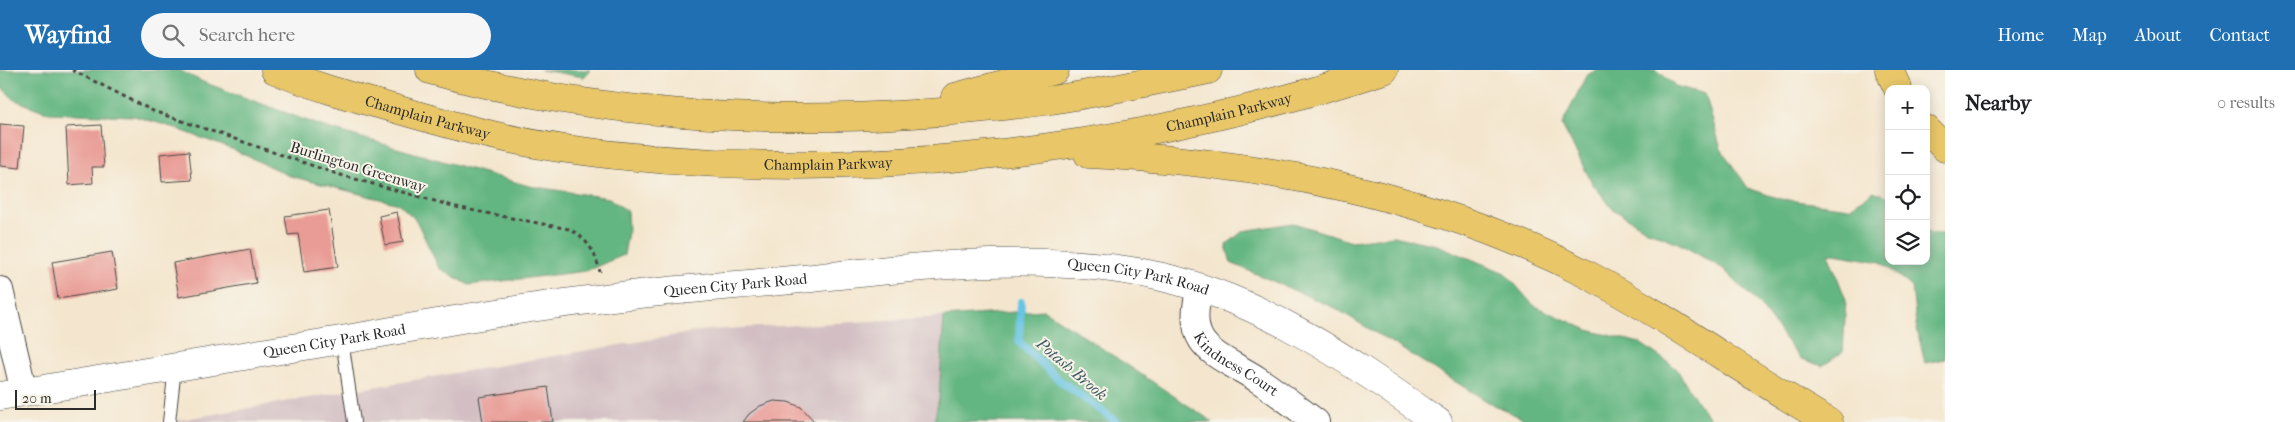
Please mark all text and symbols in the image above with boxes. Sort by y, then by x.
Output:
search box [141,13,491,58]
text: Wayfind [25,21,111,49]
icon: search [159,21,187,49]
text: Search here [199,24,295,46]
text: Home [1997,25,2044,46]
text: Map [2072,25,2107,46]
text: About [2135,25,2181,46]
text: Contact [2209,25,2270,46]
map controls [1885,85,1930,265]
button: + [1885,85,1930,130]
street label: Champlain Parkway [1164,88,1295,136]
text: Nearby [1965,91,2031,115]
street label: Champlain Parkway [363,92,493,143]
text: 0 results [2217,93,2275,112]
button: − [1885,130,1930,175]
street label: Burlington Greenway [288,138,429,196]
street label: Champlain Parkway [764,153,894,174]
button: locate [1885,175,1930,220]
button: layers [1885,220,1930,265]
street label: Queen City Park Road [1067,255,1212,299]
street label: Queen City Park Road [663,269,809,300]
street label: Queen City Park Road [262,320,408,362]
street label: Kindness Court [1190,329,1283,400]
water label: Potash Brook [1032,333,1111,404]
scale bar [15,387,96,410]
text: 20 m [22,390,52,407]

